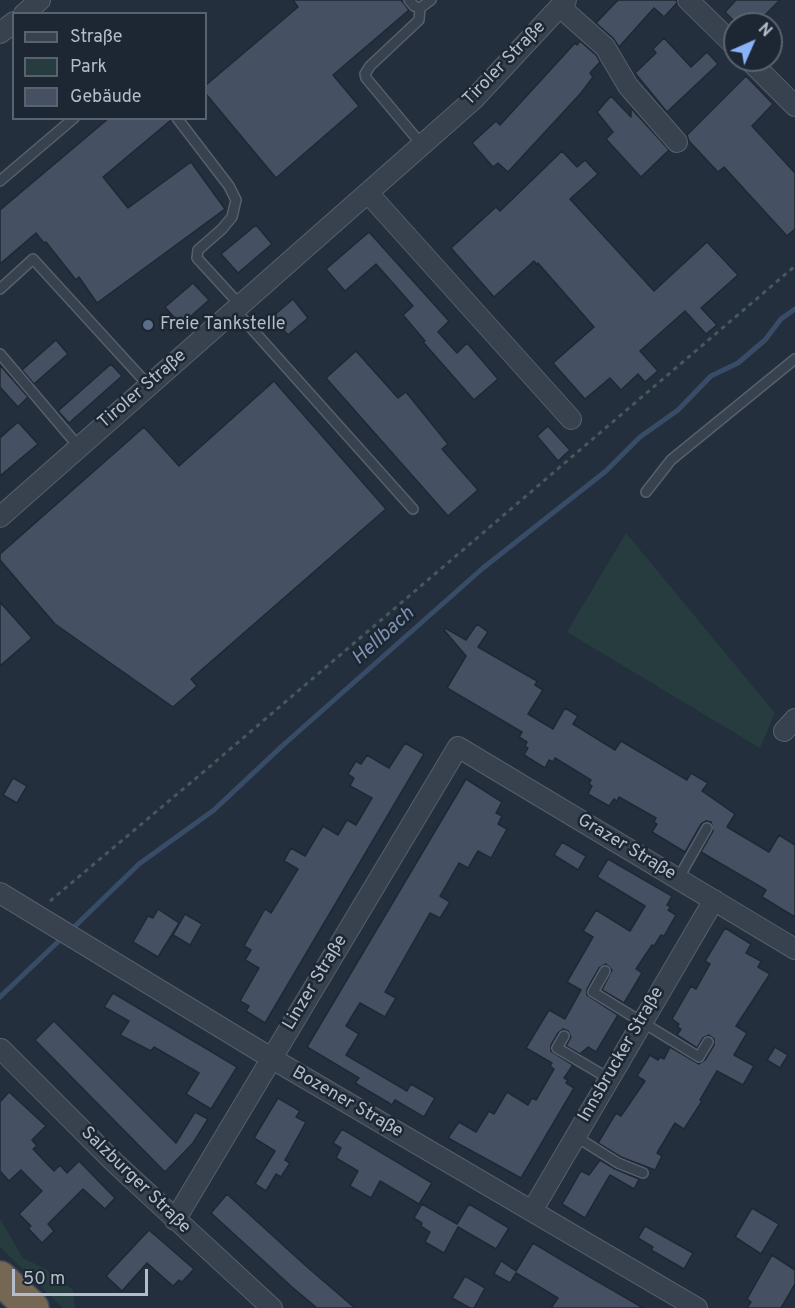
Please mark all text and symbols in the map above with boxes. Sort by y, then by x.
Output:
legend [12,12,207,120]
north arrow [723,12,783,72]
street label: Tiroler Straße [459,17,551,111]
text: N [753,20,775,42]
text: Straße [70,26,122,49]
text: Park [70,56,107,79]
text: Gebäude [70,86,142,109]
place label: Freie Tankstelle [160,314,286,336]
marker: Freie Tankstelle [141,318,155,332]
street label: Tiroler Straße [94,346,192,434]
water label: Hellbach [348,603,420,671]
street label: Grazer Straße [573,810,679,886]
street label: Linzer Straße [279,931,353,1035]
street label: Innsbrucker Straße [575,984,669,1126]
street label: Bozener Straße [288,1063,406,1143]
street label: Salzburger Straße [76,1123,194,1239]
scale bar [15,1257,152,1295]
text: 50 m [23,1268,65,1291]

